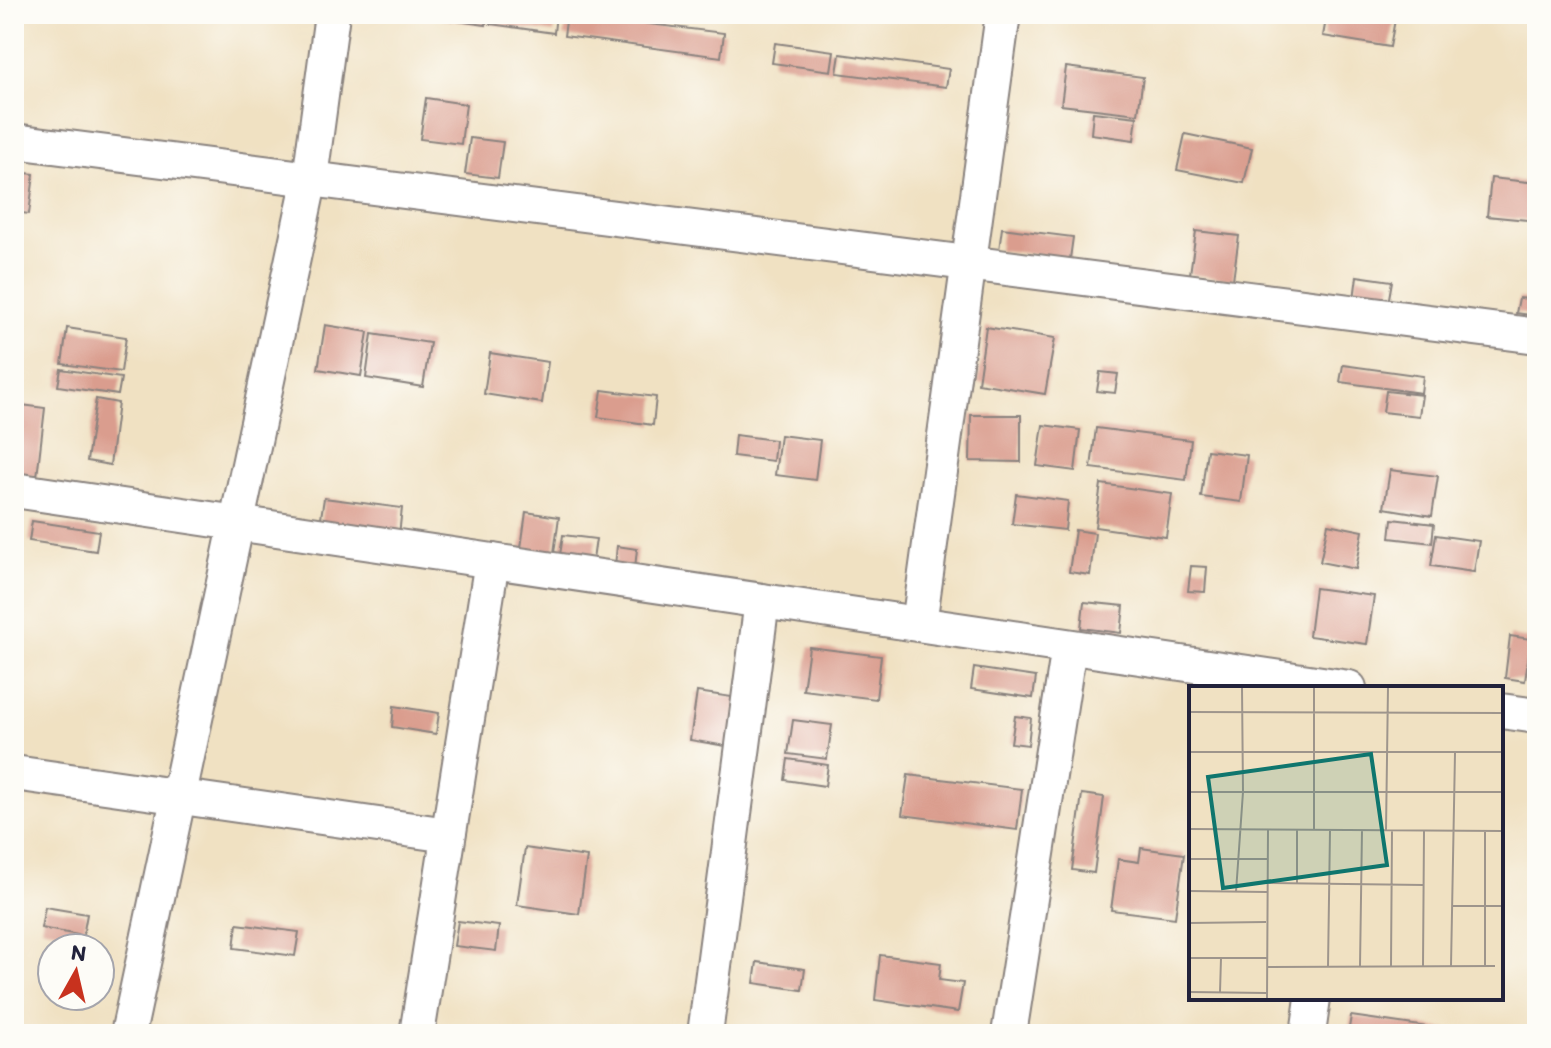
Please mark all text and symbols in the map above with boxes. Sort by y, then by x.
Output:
inset map [1189,686,1503,1000]
north arrow [36,932,116,1012]
text: N [69,938,88,967]

